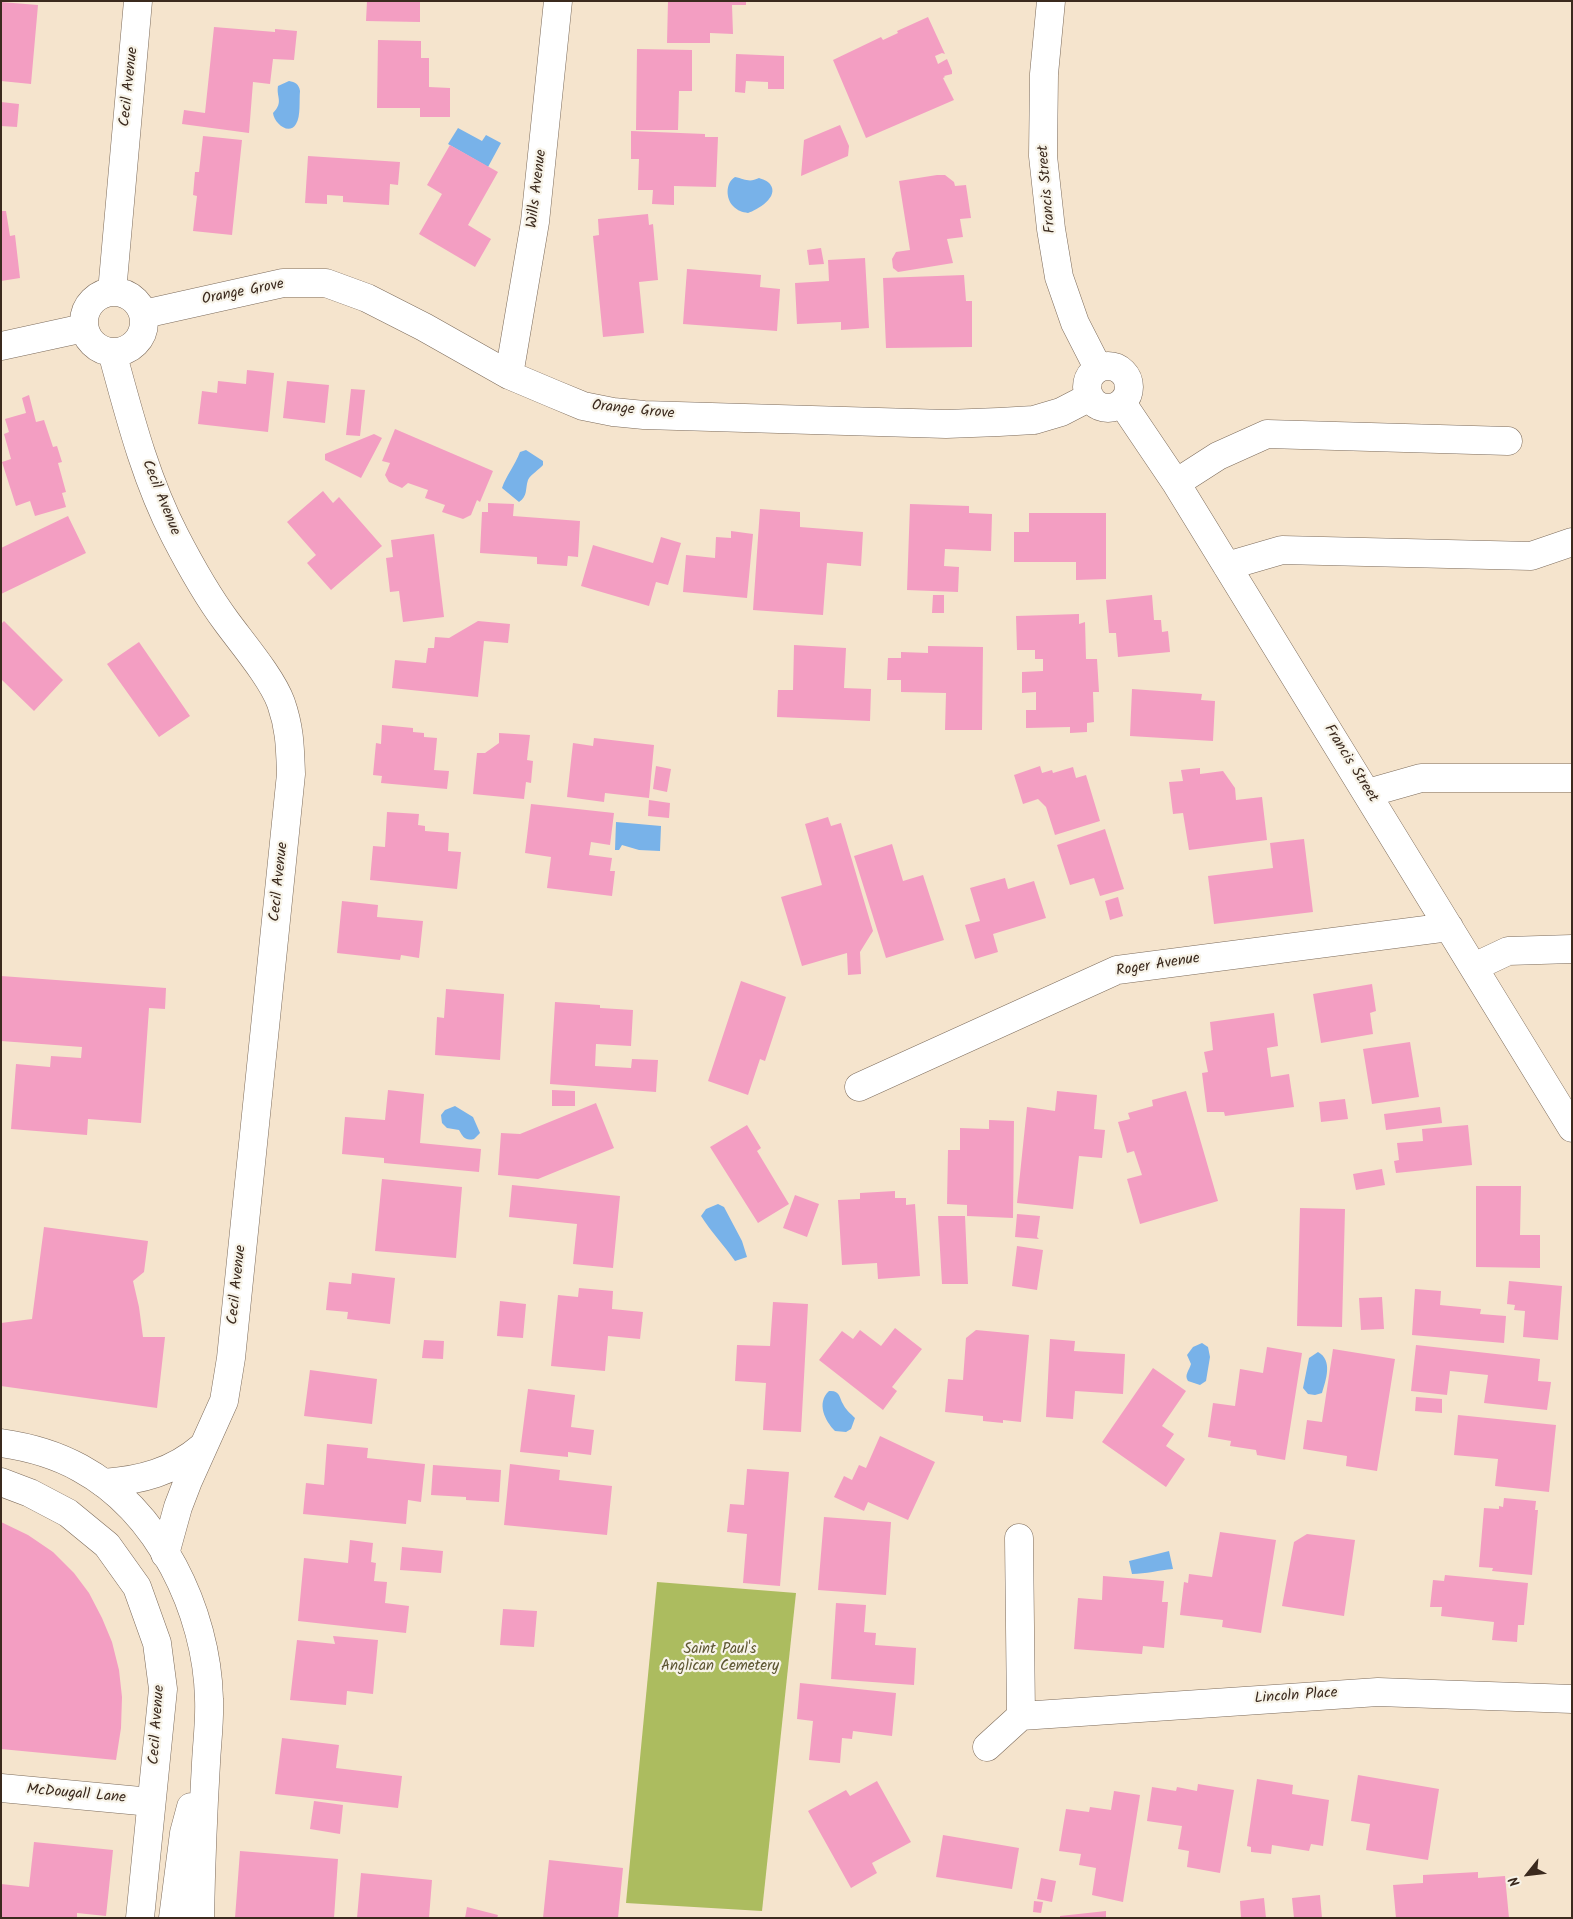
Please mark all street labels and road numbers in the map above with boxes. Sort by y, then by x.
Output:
street label: Cecil Avenue [117,46,143,128]
street label: Francis Street [1035,144,1061,234]
street label: Wills Avenue [524,149,552,229]
street label: Orange Grove [201,276,285,310]
street label: Orange Grove [591,398,675,424]
street label: Cecil Avenue [137,458,183,538]
street label: Francis Street [1319,722,1381,806]
street label: Cecil Avenue [267,841,293,923]
street label: Roger Avenue [1115,950,1201,982]
street label: Cecil Avenue [225,1244,251,1326]
street label: Cecil Avenue [146,1685,170,1765]
street label: Lincoln Place [1254,1685,1338,1709]
street label: McDougall Lane [26,1782,126,1808]

